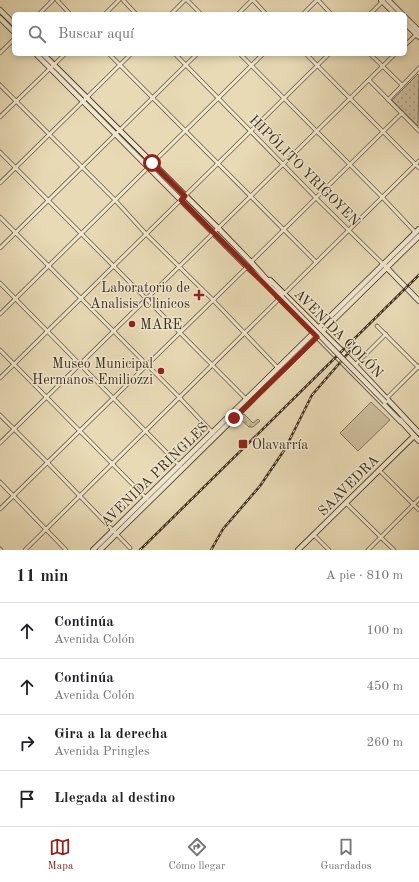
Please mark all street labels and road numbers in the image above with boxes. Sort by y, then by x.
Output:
street label: HIPÓLITO YRIGOYEN [246,110,365,229]
street label: AVENIDA COLÓN [291,284,388,381]
street label: AVENIDA PRINGLES [98,420,211,530]
street label: SAAVEDRA [316,452,382,519]

